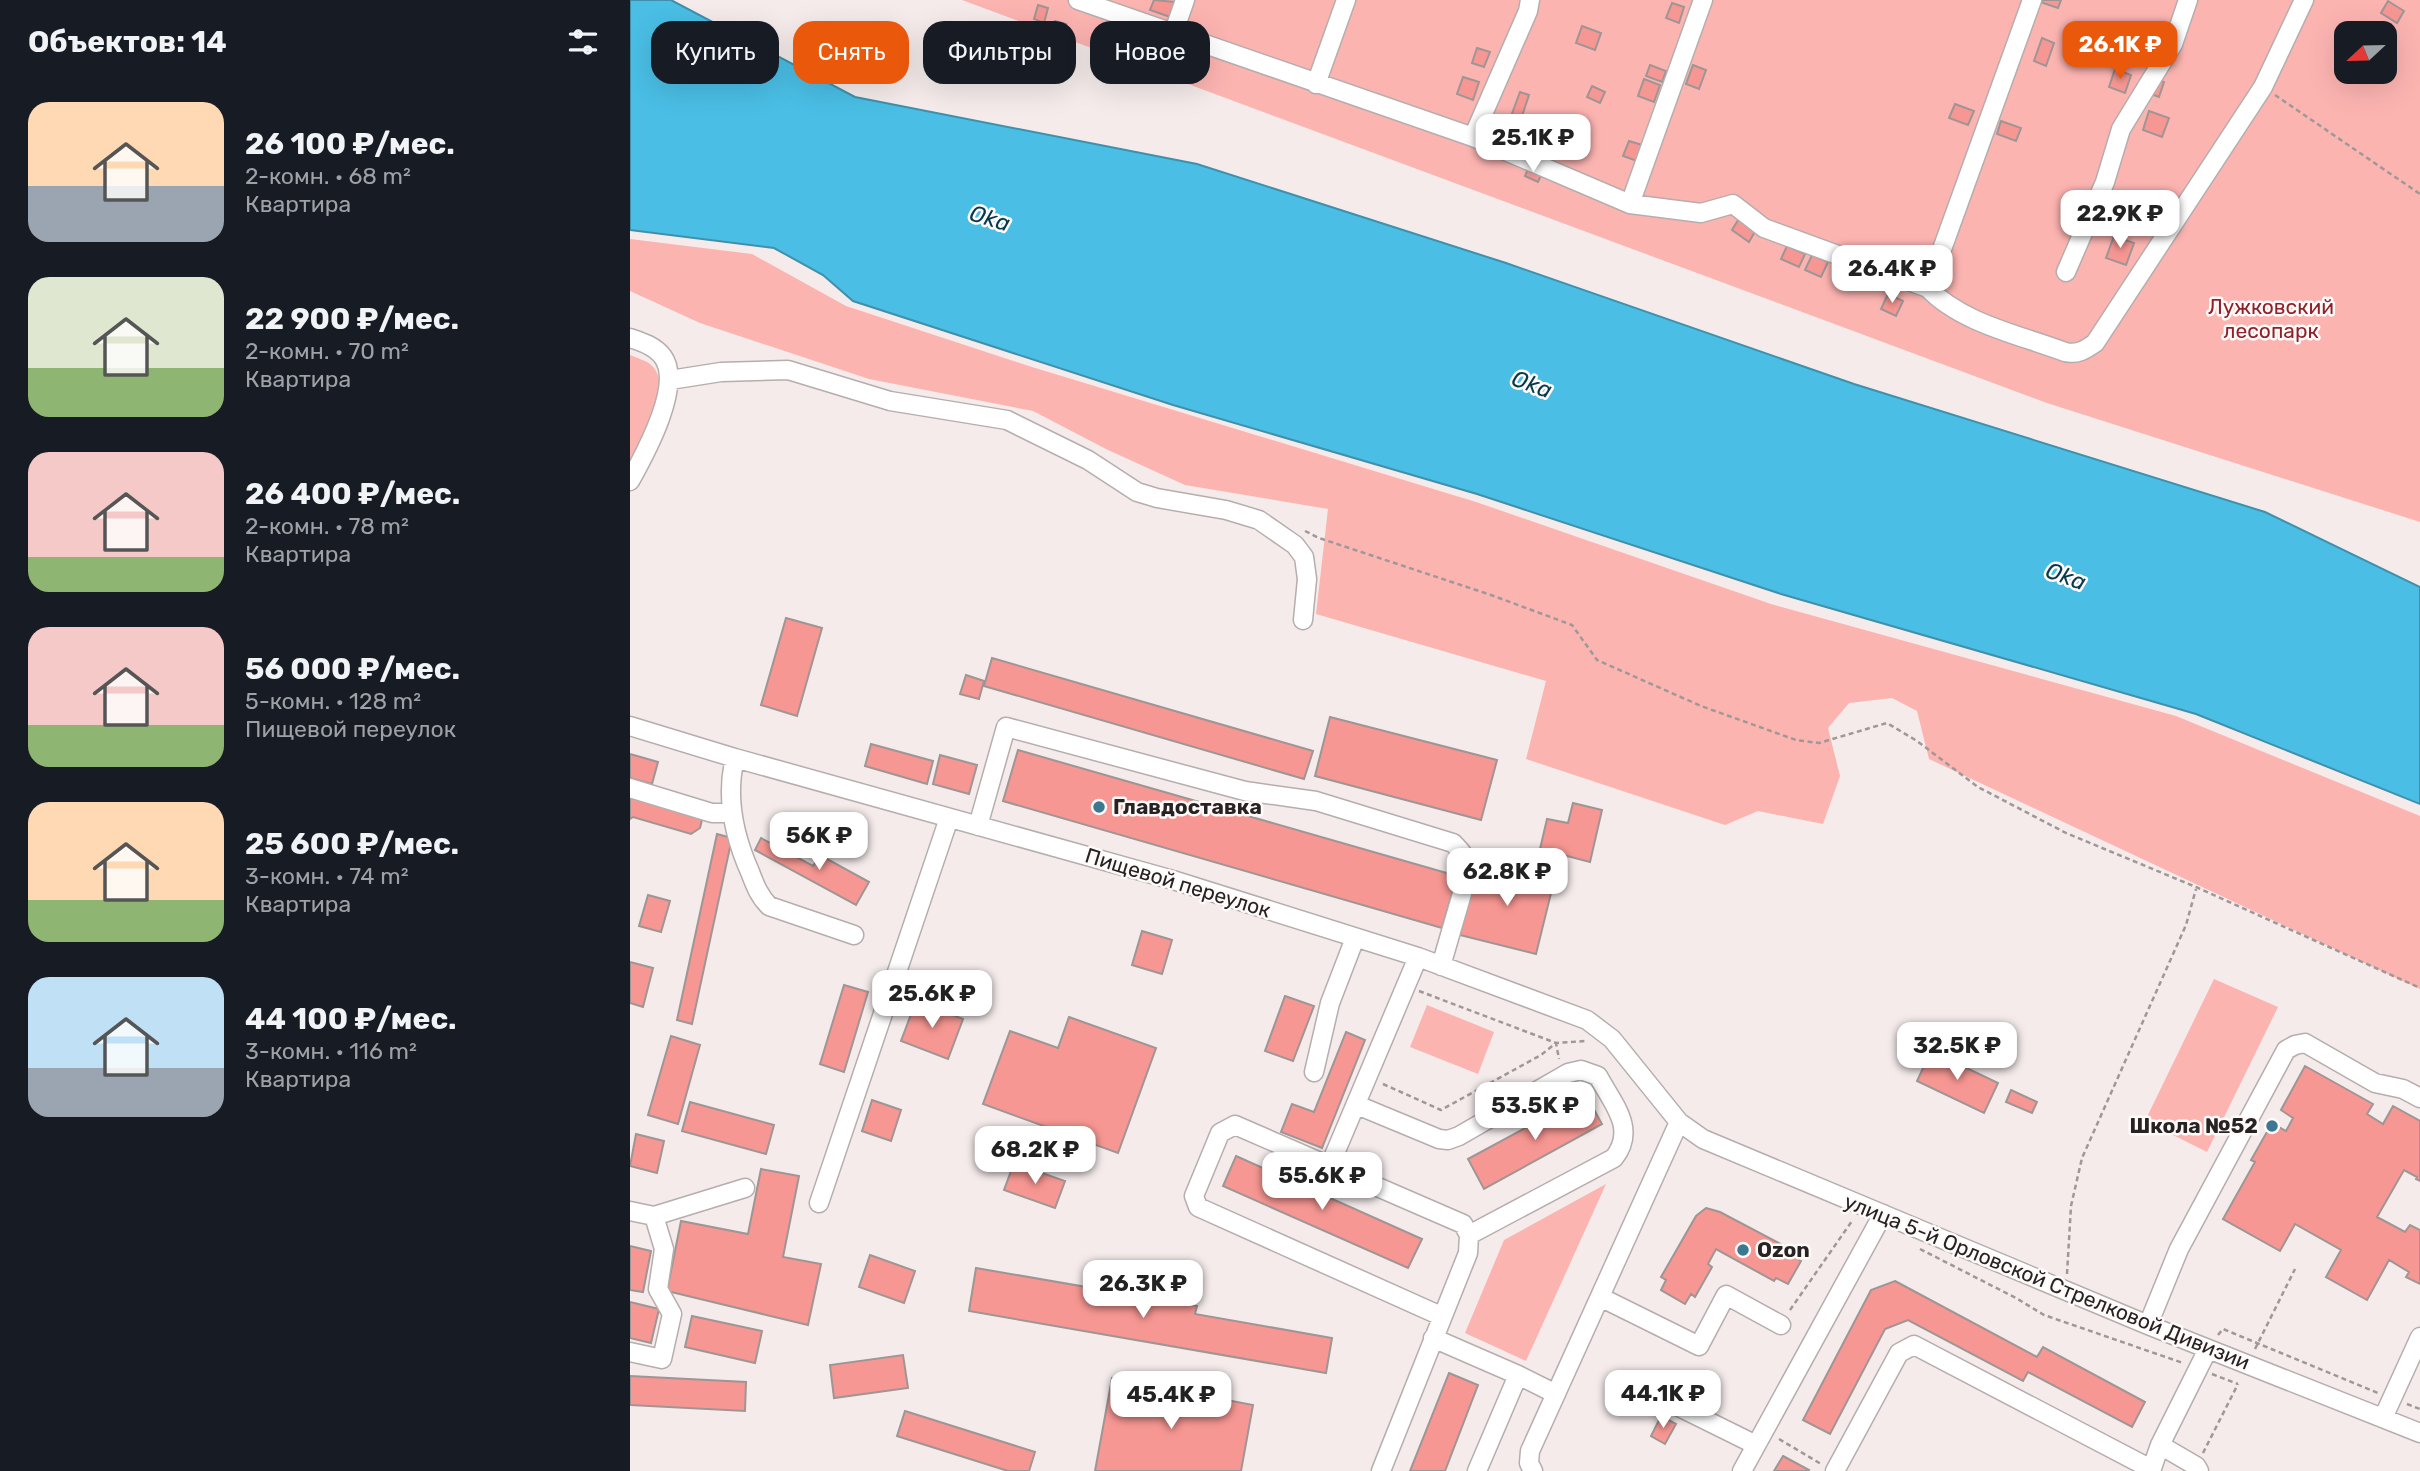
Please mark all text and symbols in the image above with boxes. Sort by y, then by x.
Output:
chip: Купить [651,21,779,84]
chip: Снять [793,21,909,84]
chip: Фильтры [923,21,1076,84]
chip: Новое [1090,21,1210,84]
north arrow [2334,21,2398,84]
map controls [2334,21,2397,84]
pin: 26.1K ₽ [2055,22,2185,81]
icon: filters [564,23,602,61]
text: Объектов: 14 [28,24,227,60]
text: 26.1K ₽ [2078,30,2162,58]
pin: 25.1K ₽ [1468,114,1598,174]
text: 25.1K ₽ [1492,123,1574,151]
text: 26 100 ₽/мес. [245,126,455,162]
icon: home [84,130,168,214]
text: 2-комн. · 68 m² [245,162,411,190]
text: Квартира [245,190,351,218]
pin: 22.9K ₽ [2055,190,2185,250]
water label: Oka [966,199,1014,237]
text: 22.9K ₽ [2077,199,2163,227]
pin: 26.4K ₽ [1827,246,1957,305]
text: 26.4K ₽ [1848,254,1936,282]
park label: Лужковский лесопарк [2208,294,2334,343]
text: 22 900 ₽/мес. [245,301,459,337]
icon: home [84,305,168,389]
text: 2-комн. · 70 m² [245,337,409,365]
water label: Oka [1508,364,1556,404]
text: Квартира [245,365,351,393]
text: 26 400 ₽/мес. [245,476,460,512]
icon: home [84,480,168,564]
text: 2-комн. · 78 m² [245,512,409,540]
text: Квартира [245,540,351,568]
water label: Oka [2042,556,2090,596]
text: 56 000 ₽/мес. [245,651,460,687]
icon: home [84,655,168,739]
text: 5-комн. · 128 m² [245,687,421,715]
text: Пищевой переулок [245,715,456,743]
place label: Главдоставка [1113,794,1262,819]
marker: Главдоставка [1091,799,1107,815]
pin: 56K ₽ [770,812,868,872]
text: 56K ₽ [786,821,852,849]
text: 25 600 ₽/мес. [245,826,459,862]
icon: home [84,830,168,914]
street label: Пищевой переулок [1082,842,1274,923]
pin: 62.8K ₽ [1442,848,1572,908]
text: 62.8K ₽ [1463,857,1551,885]
text: 3-комн. · 74 m² [245,862,409,890]
text: Квартира [245,890,351,918]
pin: 25.6K ₽ [867,970,997,1030]
text: 25.6K ₽ [888,979,976,1007]
text: 44 100 ₽/мес. [245,1001,457,1037]
icon: home [84,1005,168,1089]
pin: 32.5K ₽ [1892,1023,2022,1082]
text: 32.5K ₽ [1913,1031,2001,1059]
text: 3-комн. · 116 m² [245,1037,417,1065]
text: Квартира [245,1065,351,1093]
pin: 53.5K ₽ [1470,1082,1600,1142]
text: 53.5K ₽ [1491,1091,1579,1119]
place label: Школа №52 [2129,1113,2258,1138]
marker: Школа №52 [2264,1118,2280,1134]
pin: 68.2K ₽ [970,1126,1100,1186]
text: 68.2K ₽ [991,1135,1079,1163]
pin: 55.6K ₽ [1257,1152,1387,1212]
text: 55.6K ₽ [1278,1161,1366,1189]
street label: улица 5-й Орловской Стрелковой Дивизии [1841,1188,2254,1375]
place label: Ozon [1757,1237,1810,1262]
marker: Ozon [1735,1242,1751,1258]
pin: 26.3K ₽ [1078,1260,1208,1320]
text: 26.3K ₽ [1099,1269,1187,1297]
pin: 44.1K ₽ [1598,1370,1728,1430]
pin: 45.4K ₽ [1106,1372,1236,1431]
text: 44.1K ₽ [1621,1379,1705,1407]
text: 45.4K ₽ [1126,1380,1216,1408]

